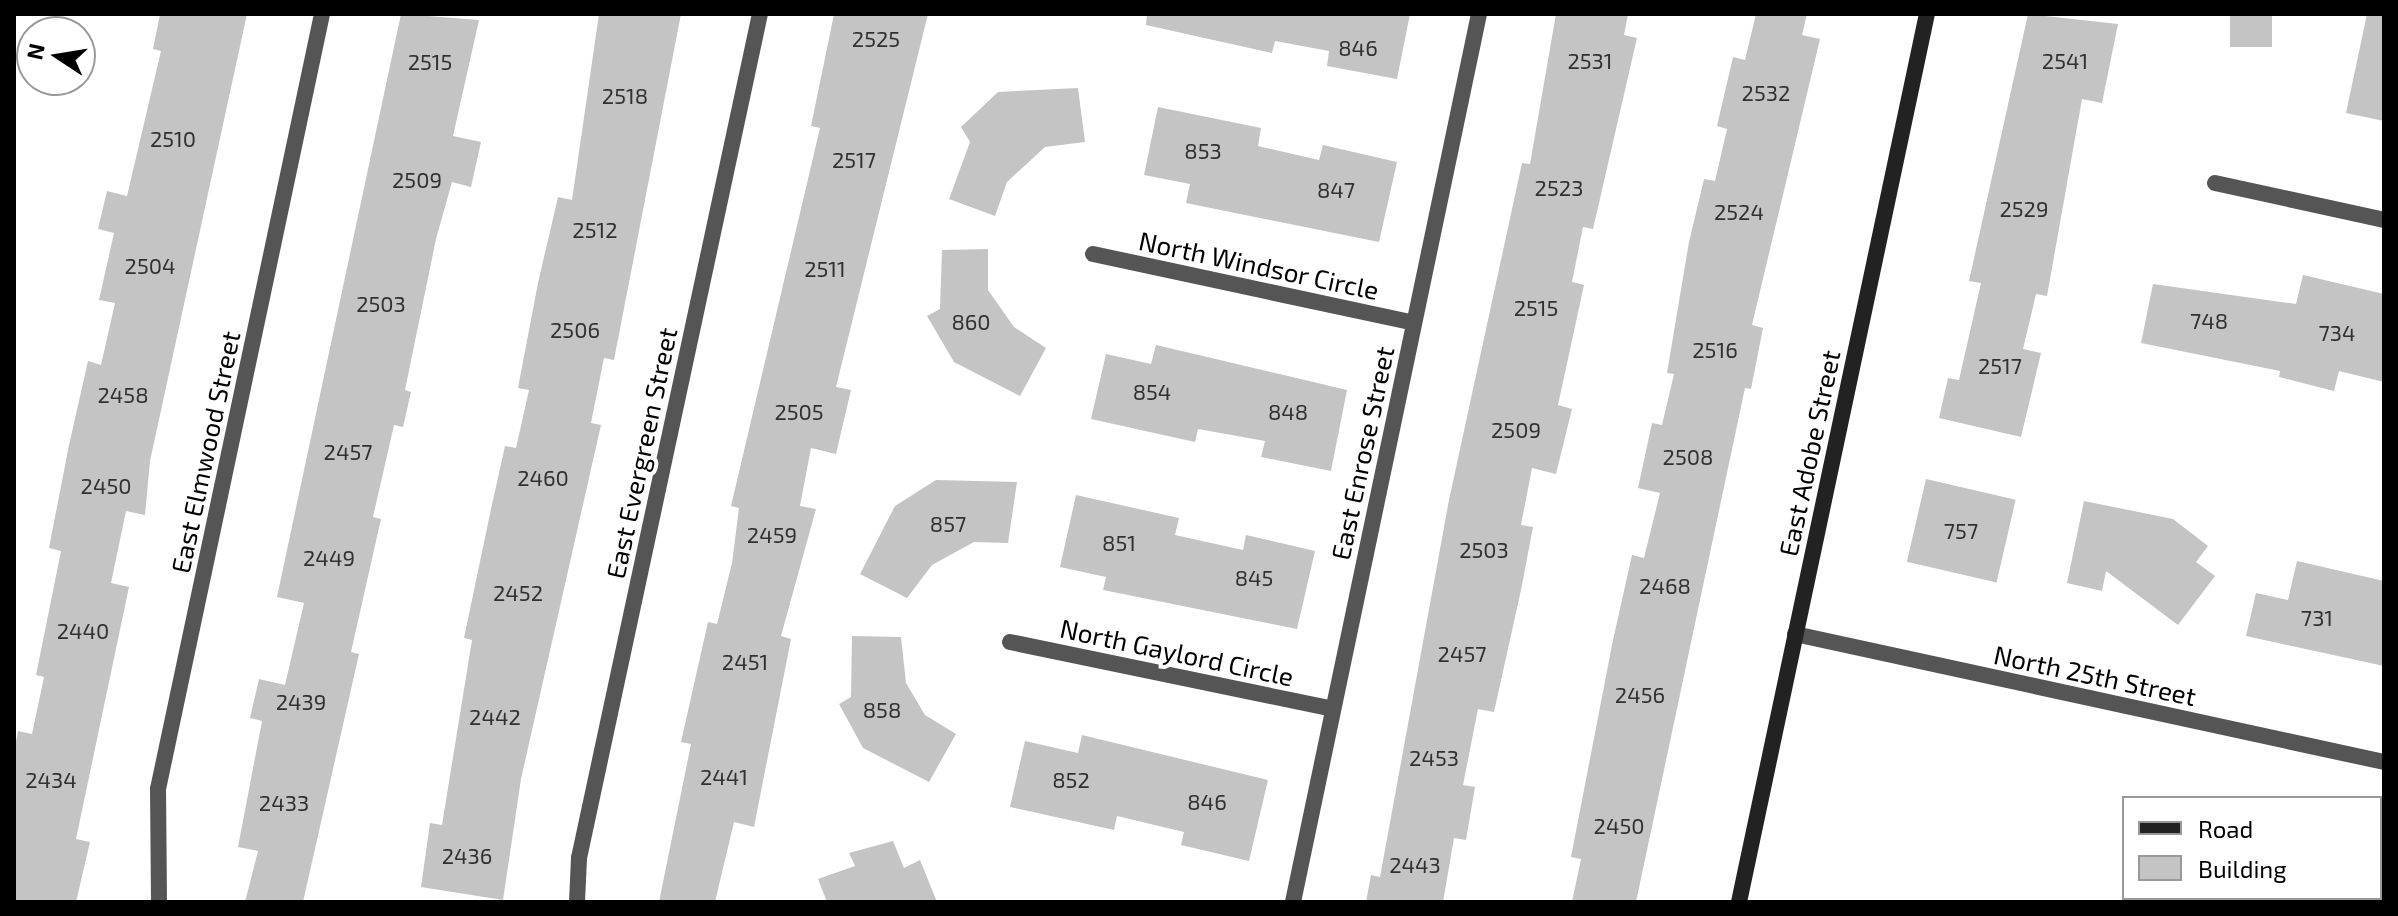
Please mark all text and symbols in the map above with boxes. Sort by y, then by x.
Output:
north arrow [16,16,96,96]
house number: 2525 [852,26,900,52]
house number: 846 [1338,35,1378,61]
text: N [20,41,49,62]
house number: 2531 [1567,48,1613,74]
house number: 2541 [2042,48,2088,74]
house number: 2515 [408,49,452,75]
house number: 2532 [1742,80,1790,106]
house number: 2518 [602,83,648,109]
house number: 2510 [150,126,196,152]
house number: 853 [1184,138,1222,164]
house number: 2517 [832,147,876,173]
house number: 2509 [392,167,442,193]
house number: 2523 [1535,175,1583,201]
house number: 847 [1317,177,1355,203]
house number: 2529 [1999,196,2049,222]
house number: 2524 [1714,199,1764,225]
house number: 2512 [572,217,618,243]
street label: North Windsor Circle [1136,224,1382,306]
house number: 2504 [125,253,175,279]
house number: 2511 [804,256,846,282]
house number: 2503 [356,291,406,317]
house number: 2515 [1514,295,1558,321]
house number: 748 [2190,308,2228,334]
house number: 860 [951,309,991,335]
house number: 2506 [550,317,600,343]
house number: 734 [2318,320,2356,346]
street label: East Evergreen Street [599,325,683,581]
street label: East Elmwood Street [164,328,246,576]
house number: 2516 [1692,337,1738,363]
street label: East Enrose Street [1324,343,1400,563]
street label: East Adobe Street [1772,347,1846,559]
house number: 2517 [1978,353,2022,379]
house number: 854 [1133,379,1171,405]
house number: 2458 [97,382,149,408]
house number: 2505 [774,399,824,425]
house number: 848 [1268,399,1308,425]
house number: 2509 [1491,417,1541,443]
house number: 2457 [324,439,372,465]
house number: 2508 [1663,444,1713,470]
house number: 2460 [517,465,569,491]
house number: 2450 [81,473,131,499]
house number: 857 [930,511,966,537]
house number: 757 [1944,518,1978,544]
house number: 2459 [747,522,797,548]
house number: 851 [1102,530,1136,556]
house number: 2503 [1459,537,1509,563]
house number: 2449 [303,545,355,571]
house number: 845 [1235,565,1273,591]
house number: 2468 [1639,573,1691,599]
house number: 2452 [493,580,543,606]
house number: 731 [2301,605,2333,631]
street label: North Gaylord Circle [1057,612,1297,692]
house number: 2440 [57,618,109,644]
street label: North 25th Street [1991,638,2199,712]
house number: 2457 [1438,641,1486,667]
house number: 2451 [722,649,768,675]
house number: 2456 [1615,682,1665,708]
house number: 2439 [276,689,326,715]
house number: 858 [863,697,901,723]
house number: 2442 [469,704,521,730]
house number: 2453 [1409,745,1459,771]
house number: 2441 [700,764,748,790]
house number: 2434 [25,767,77,793]
house number: 852 [1052,767,1090,793]
house number: 846 [1187,789,1227,815]
house number: 2433 [259,790,309,816]
legend [2122,796,2382,900]
house number: 2450 [1594,813,1644,839]
text: Road [2198,814,2253,843]
house number: 2436 [442,843,492,869]
house number: 2443 [1389,852,1441,878]
text: Building [2198,854,2287,883]

